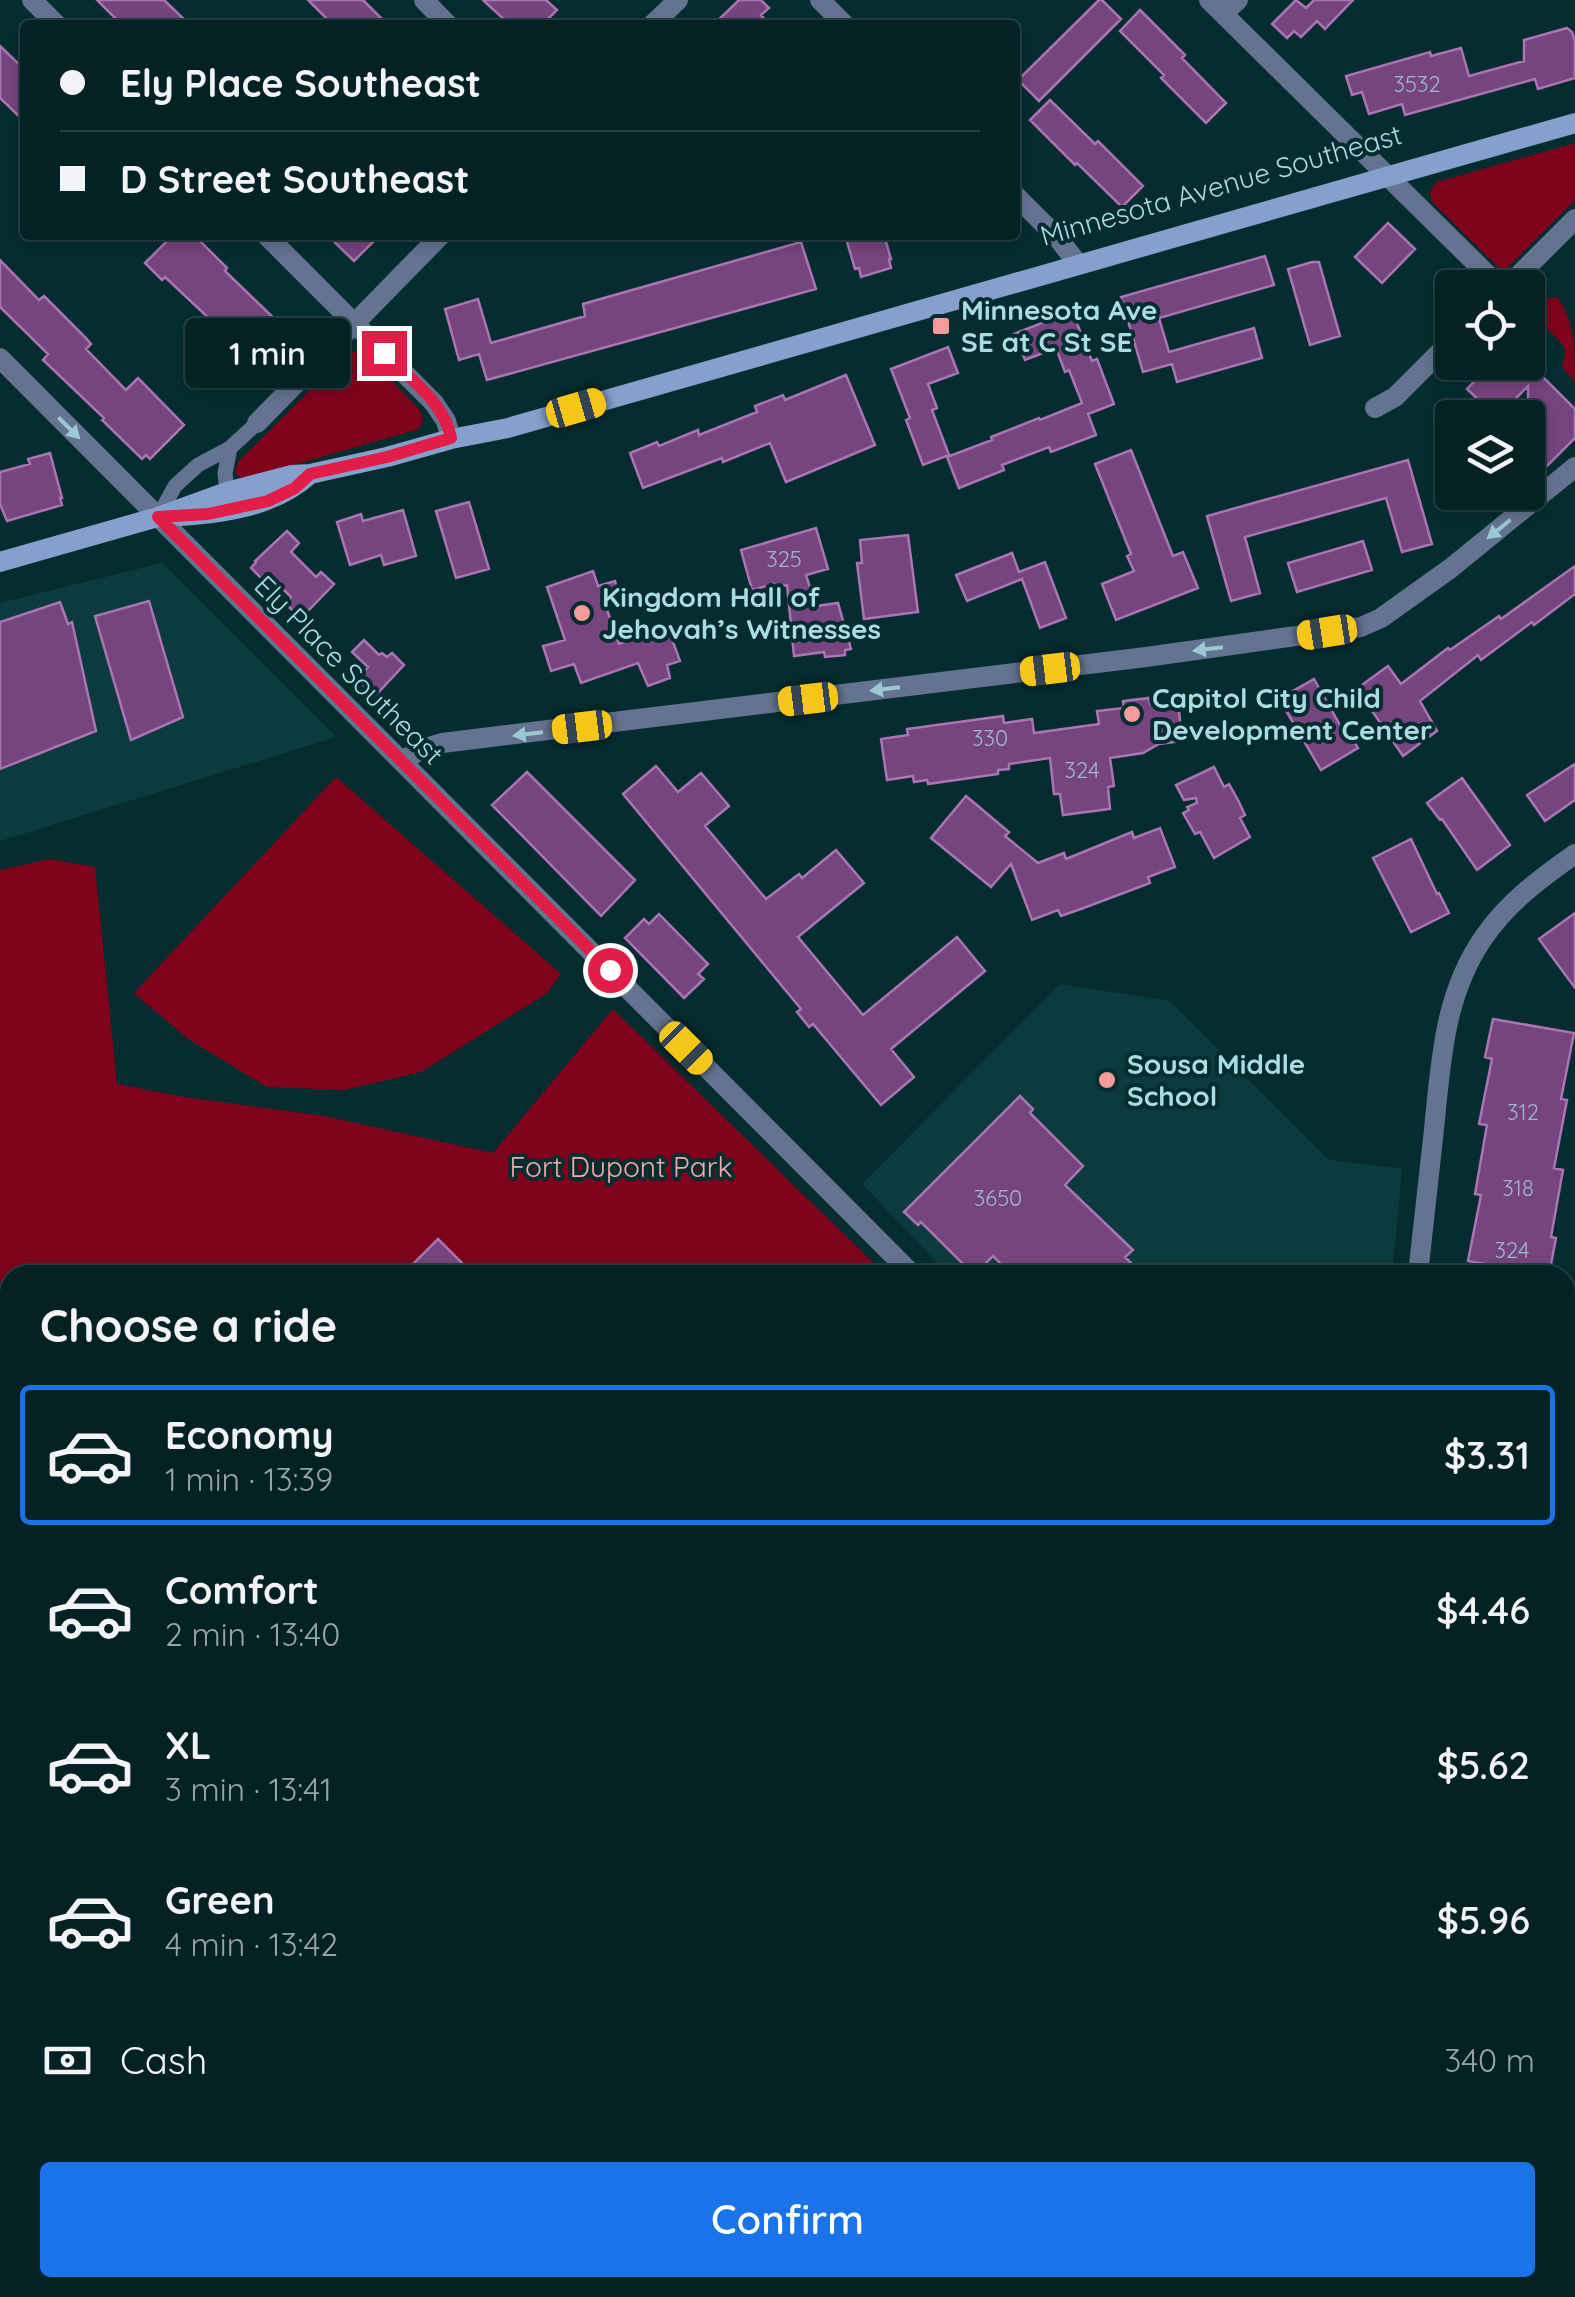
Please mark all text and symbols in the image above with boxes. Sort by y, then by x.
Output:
text: Ely Place Southeast [120,59,481,107]
house number: 3532 [1393,70,1441,98]
street label: Minnesota Avenue Southeast [1036,116,1406,253]
text: D Street Southeast [120,155,470,203]
map controls [1435,270,1545,510]
button: locate [1435,270,1545,380]
place label: Minnesota Ave SE at C St SE [961,292,1158,359]
marker: Minnesota Ave SE at C St SE [930,315,952,337]
callout: 1 min [184,318,349,388]
route end [362,331,407,376]
text: 1 min [229,333,306,373]
car [543,385,609,431]
button: layers [1435,400,1545,510]
one-way arrow [56,415,80,439]
one-way arrow [1487,518,1512,539]
house number: 325 [766,545,802,573]
street label: Ely Place Southeast [248,568,451,771]
place label: Kingdom Hall of Jehovah’s Witnesses [602,579,881,646]
marker: Kingdom Hall of Jehovah’s Witnesses [571,602,593,624]
car [1295,612,1359,652]
one-way arrow [1191,641,1223,657]
car [1018,650,1082,688]
car [776,680,840,718]
place label: Capitol City Child Development Center [1152,680,1432,747]
one-way arrow [869,681,901,697]
marker: Capitol City Child Development Center [1121,703,1143,725]
car [550,708,614,746]
house number: 330 [972,724,1008,752]
one-way arrow [512,726,543,742]
house number: 324 [1065,756,1099,784]
route start [588,948,633,993]
car [654,1016,718,1080]
place label: Sousa Middle School [1127,1046,1305,1113]
marker: Sousa Middle School [1096,1069,1118,1091]
house number: 312 [1507,1098,1539,1126]
park label: Fort Dupont Park [510,1149,732,1184]
house number: 318 [1502,1174,1534,1202]
house number: 3650 [974,1184,1022,1212]
house number: 324 [1495,1236,1529,1264]
text: Choose a ride [40,1297,337,1353]
icon: car [45,1410,135,1500]
text: Economy [165,1411,334,1459]
text: $3.31 [1444,1431,1530,1479]
text: 1 min · 13:39 [165,1459,333,1499]
icon: car [45,1565,135,1655]
text: Comfort [165,1566,319,1614]
text: $4.46 [1436,1586,1530,1634]
text: 2 min · 13:40 [165,1614,340,1654]
icon: car [45,1720,135,1810]
text: XL [165,1721,211,1769]
text: $5.62 [1437,1741,1530,1789]
text: 3 min · 13:41 [165,1769,332,1809]
icon: car [45,1875,135,1965]
text: Green [165,1876,275,1924]
text: $5.96 [1437,1896,1530,1944]
text: 4 min · 13:42 [165,1924,338,1964]
icon: cash [40,2033,95,2088]
text: Cash [120,2036,207,2084]
text: 340 m [1444,2040,1535,2080]
button: Confirm [40,2162,1535,2277]

